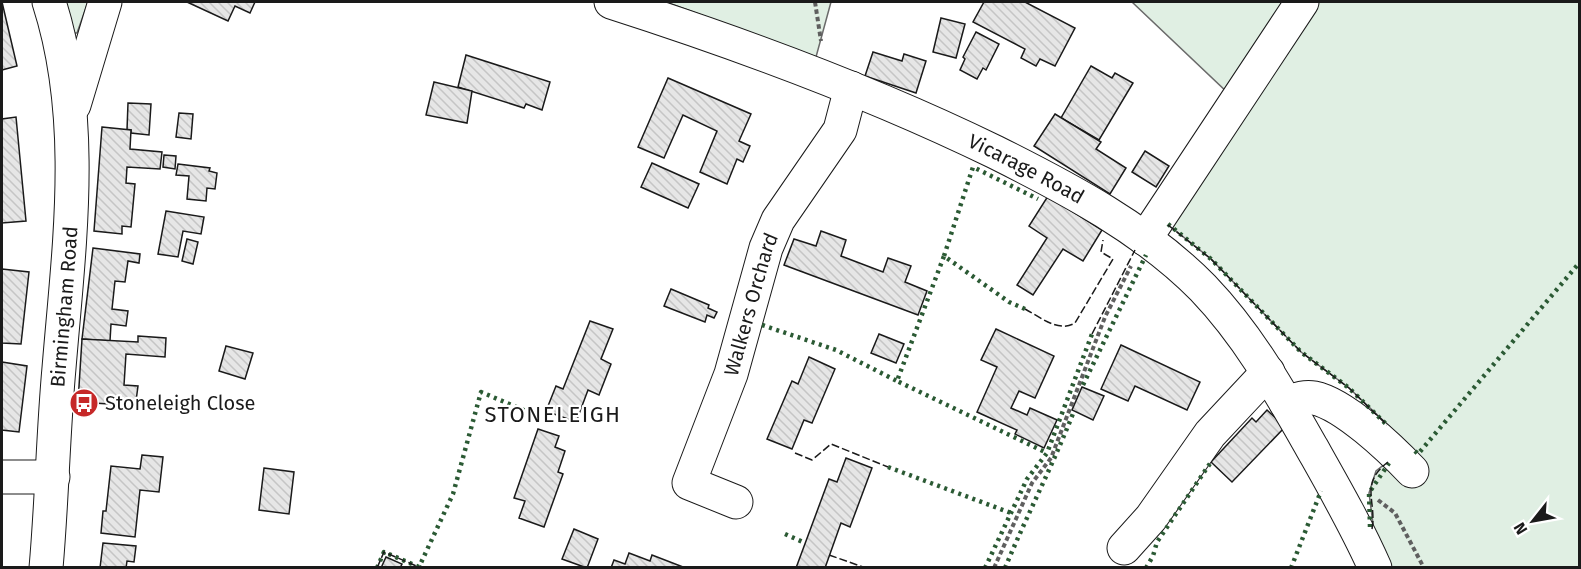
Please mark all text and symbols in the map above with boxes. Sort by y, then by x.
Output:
street label: Vicarage Road [964,129,1088,209]
street label: Birmingham Road [45,225,82,388]
street label: Walkers Orchard [719,229,783,379]
bus stop icon: Stoneleigh Close [68,387,100,419]
place label: Stoneleigh Close [105,391,256,415]
district label: STONELEIGH [484,401,622,428]
north arrow [1503,491,1563,551]
text: N [1510,519,1531,538]

